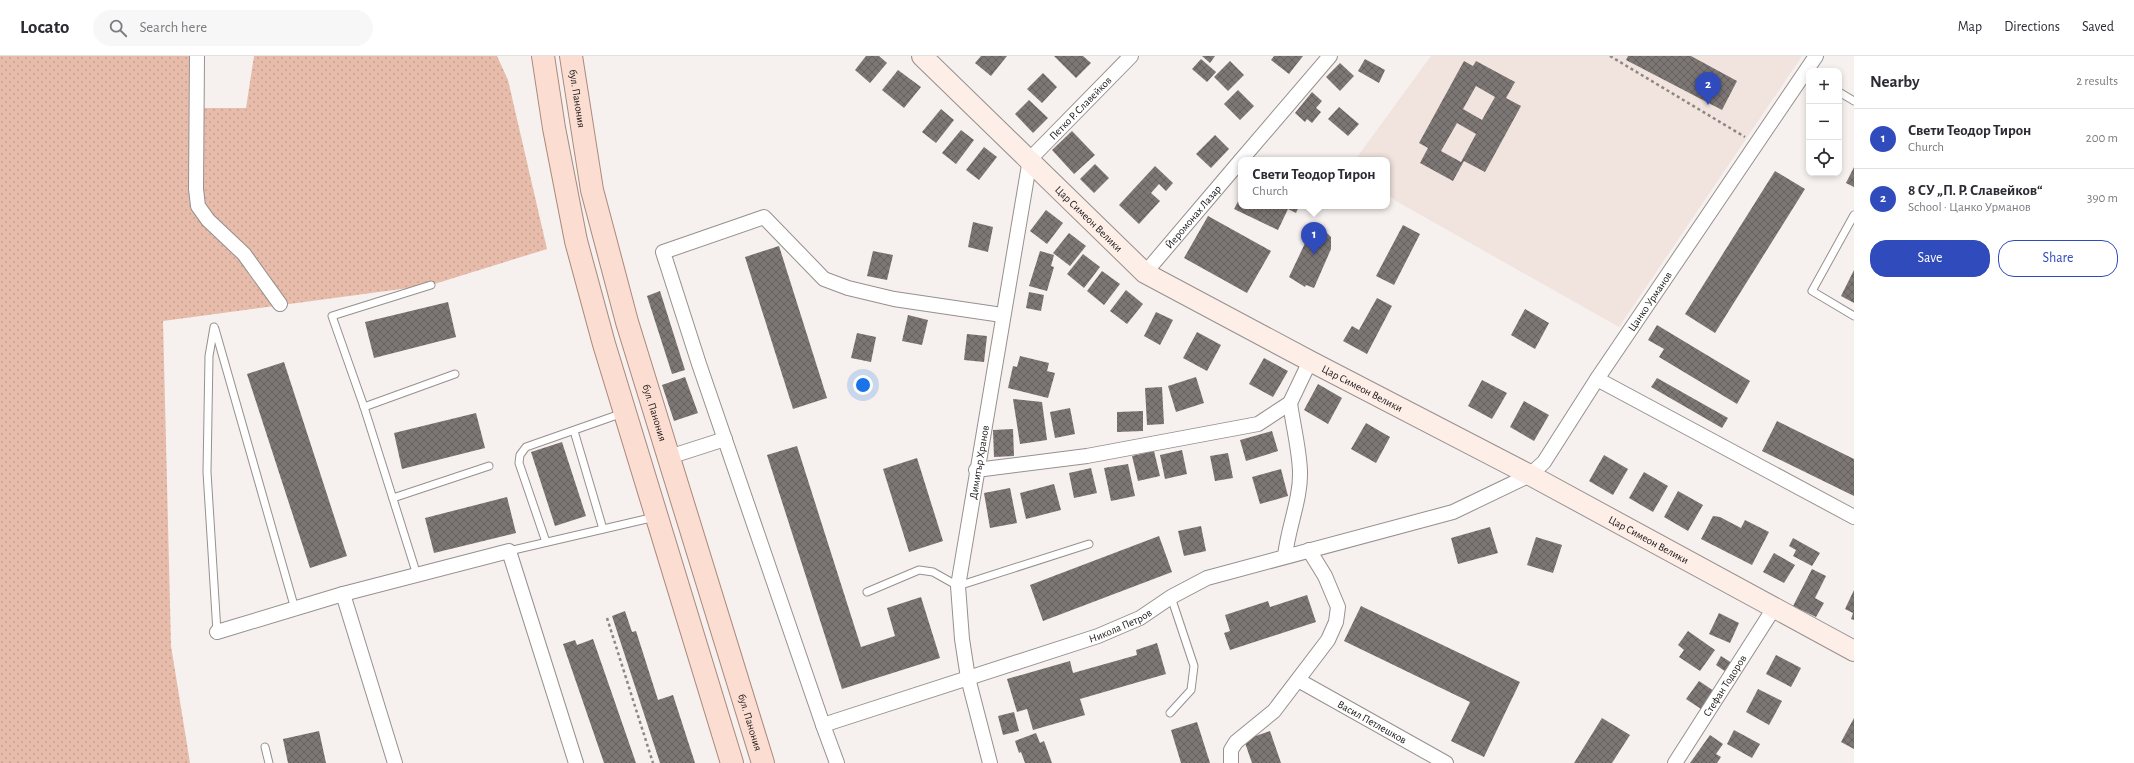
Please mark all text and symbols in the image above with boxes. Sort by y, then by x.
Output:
search box [93,10,373,46]
icon: search [107,17,129,39]
text: Locato [20,18,69,37]
text: Search here [139,20,207,35]
text: Map [1958,20,1982,34]
text: Directions [2004,20,2060,34]
text: Saved [2082,20,2114,34]
street label: бул. Панония [568,68,588,129]
map controls [1806,68,1842,176]
button: + [1806,68,1842,104]
pin: 2 [1695,72,1721,105]
text: Nearby [1870,73,1920,90]
street label: Петко Р. Славейков [1047,74,1113,142]
text: 2 results [2076,75,2118,88]
button: − [1806,104,1842,140]
text: Свети Теодор Тирон [1908,123,2031,138]
text: 1 [1881,132,1885,145]
text: 200 m [2086,132,2118,145]
button: locate [1806,140,1842,176]
text: Church [1908,141,1944,154]
popup [1238,157,1390,209]
text: Свети Теодор Тирон [1252,167,1376,182]
street label: Йеромонах Лазар [1163,182,1223,250]
street label: Цар Симеон Велики [1053,183,1125,254]
text: 8 СУ „П. Р. Славейков“ [1908,183,2043,198]
text: Church [1252,185,1288,198]
text: 2 [1880,192,1886,205]
text: 390 m [2087,192,2118,205]
text: School · Цанко Урманов [1908,201,2031,214]
pin: 1 [1301,222,1327,255]
button: Save [1870,240,1990,277]
button: Share [1998,240,2118,277]
street label: Цанко Урманов [1626,269,1674,333]
street label: Цар Симеон Велики [1320,363,1404,414]
your location [853,375,873,395]
street label: бул. Панония [641,383,669,442]
street label: Димитър Хранов [967,424,991,500]
street label: Цар Симеон Велики [1607,513,1691,566]
street label: Никола Петров [1087,606,1153,644]
street label: Стефан Тодоров [1701,653,1748,718]
street label: бул. Панония [736,692,764,752]
street label: Васил Петлешков [1336,698,1409,745]

